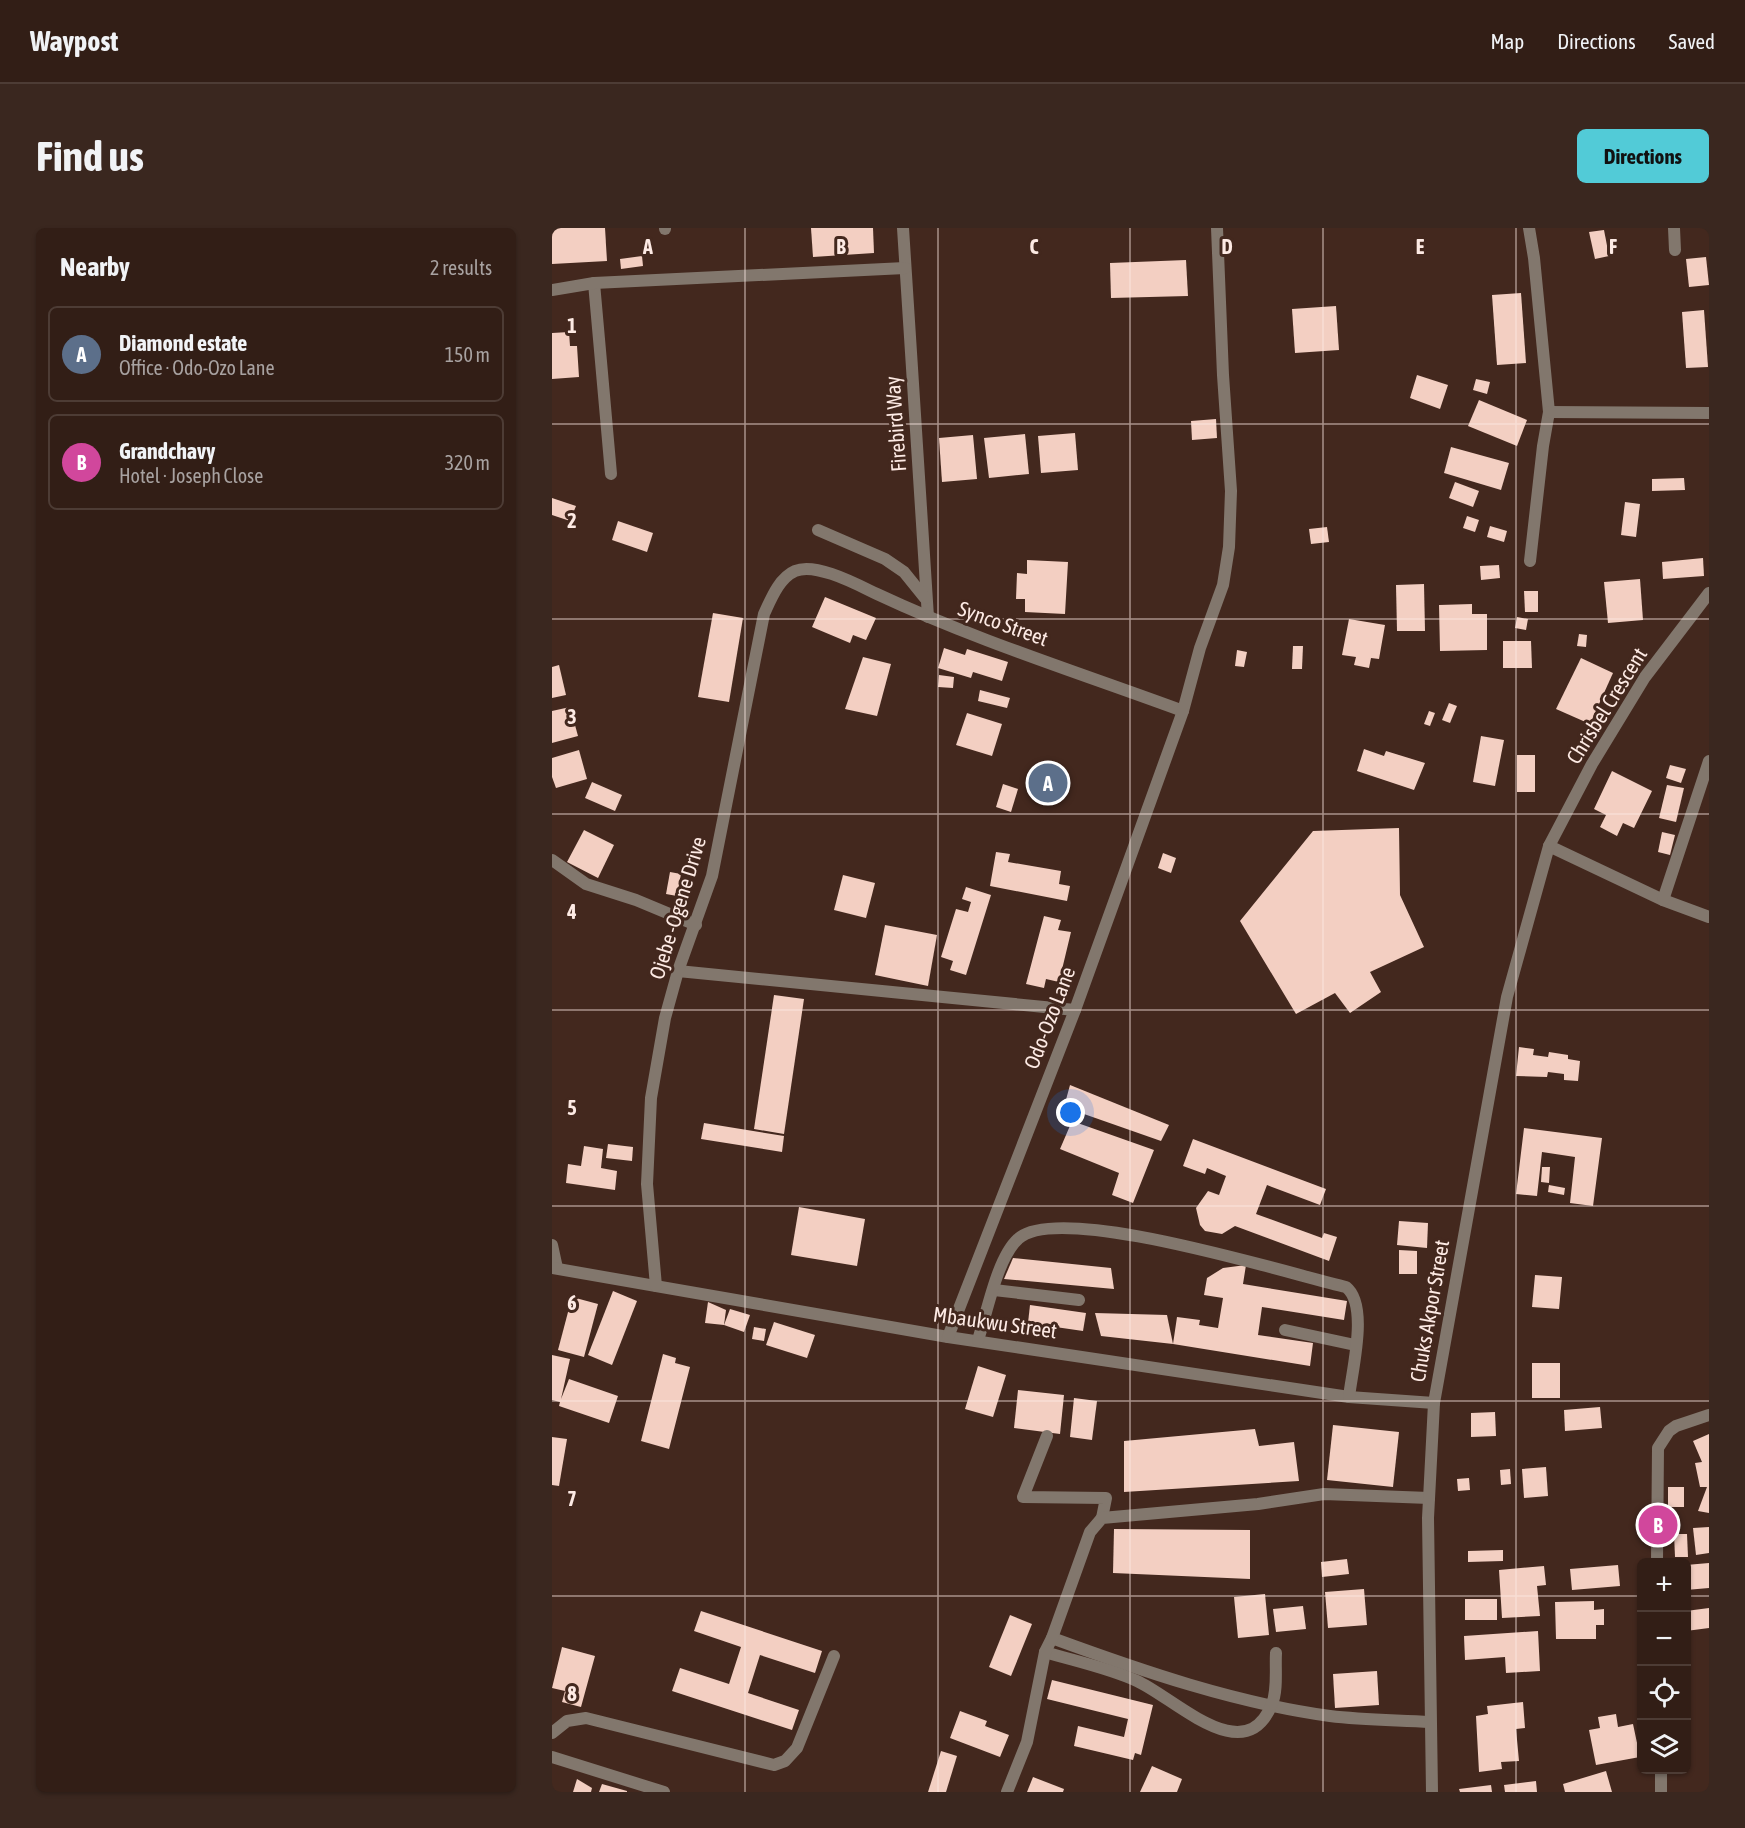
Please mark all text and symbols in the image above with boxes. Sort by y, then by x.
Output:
text: Waypost [30,25,118,57]
text: Map [1490,29,1524,53]
text: Directions [1557,29,1636,53]
text: Saved [1669,29,1715,53]
button: Directions [1577,129,1709,183]
text: Find us [36,132,144,180]
text: A [642,235,653,258]
text: B [836,235,846,258]
text: C [1030,235,1039,258]
text: D [1221,235,1233,258]
text: E [1416,235,1425,258]
text: F [1609,235,1617,258]
text: Nearby [60,252,130,282]
text: 2 results [430,256,492,279]
text: 1 [567,314,577,337]
text: Diamond estate [119,330,247,356]
text: A [77,343,86,366]
text: 150 m [445,343,490,366]
text: Office · Odo-Ozo Lane [119,356,275,379]
street label: Firebird Way [880,375,910,473]
text: Grandchavy [119,438,215,464]
text: B [77,451,86,474]
text: 320 m [445,451,490,474]
text: Hotel · Joseph Close [119,464,263,487]
text: 2 [567,509,577,532]
street label: Synco Street [955,596,1052,650]
street label: Chrisbel Crescent [1561,643,1651,768]
text: 3 [567,705,577,728]
pin: A [1028,760,1068,806]
street label: Ojebe -Ogene Drive [644,833,710,982]
text: 4 [566,900,577,923]
street label: Odo-Ozo Lane [1019,963,1079,1072]
text: 5 [567,1096,577,1119]
your location [1056,1098,1085,1127]
street label: Chuks Akpor Street [1405,1238,1453,1384]
text: 6 [567,1291,577,1314]
street label: Mbaukwu Street [932,1301,1059,1343]
text: 7 [567,1487,577,1510]
pin: B [1638,1502,1678,1548]
map controls [1637,1558,1691,1774]
button: + [1637,1558,1691,1612]
button: − [1637,1612,1691,1666]
button: locate [1637,1666,1691,1720]
text: 8 [567,1682,577,1705]
button: layers [1637,1720,1691,1774]

